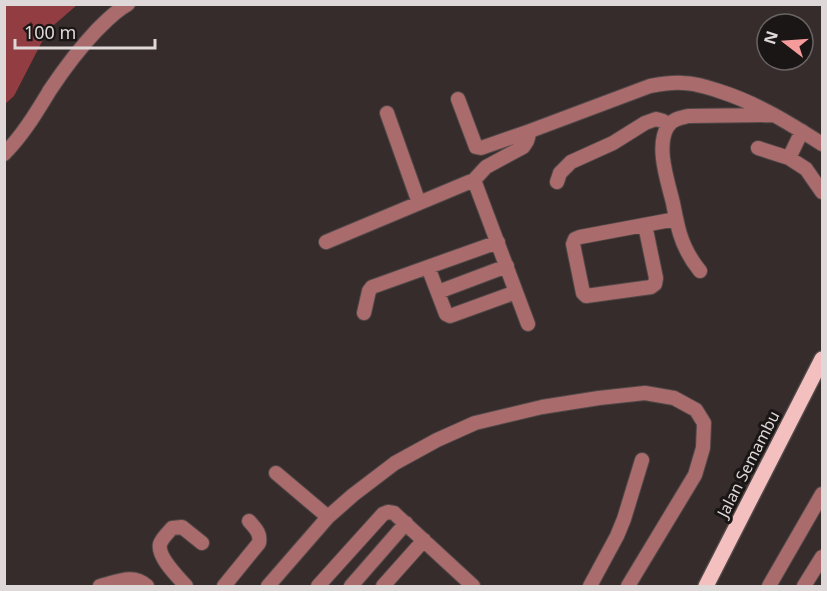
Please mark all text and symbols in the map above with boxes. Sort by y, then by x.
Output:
scale bar [15,12,154,50]
north arrow [755,12,815,72]
text: 100 m [24,20,76,44]
text: N [758,28,783,47]
street label: Jalan Semambu [711,407,784,523]

